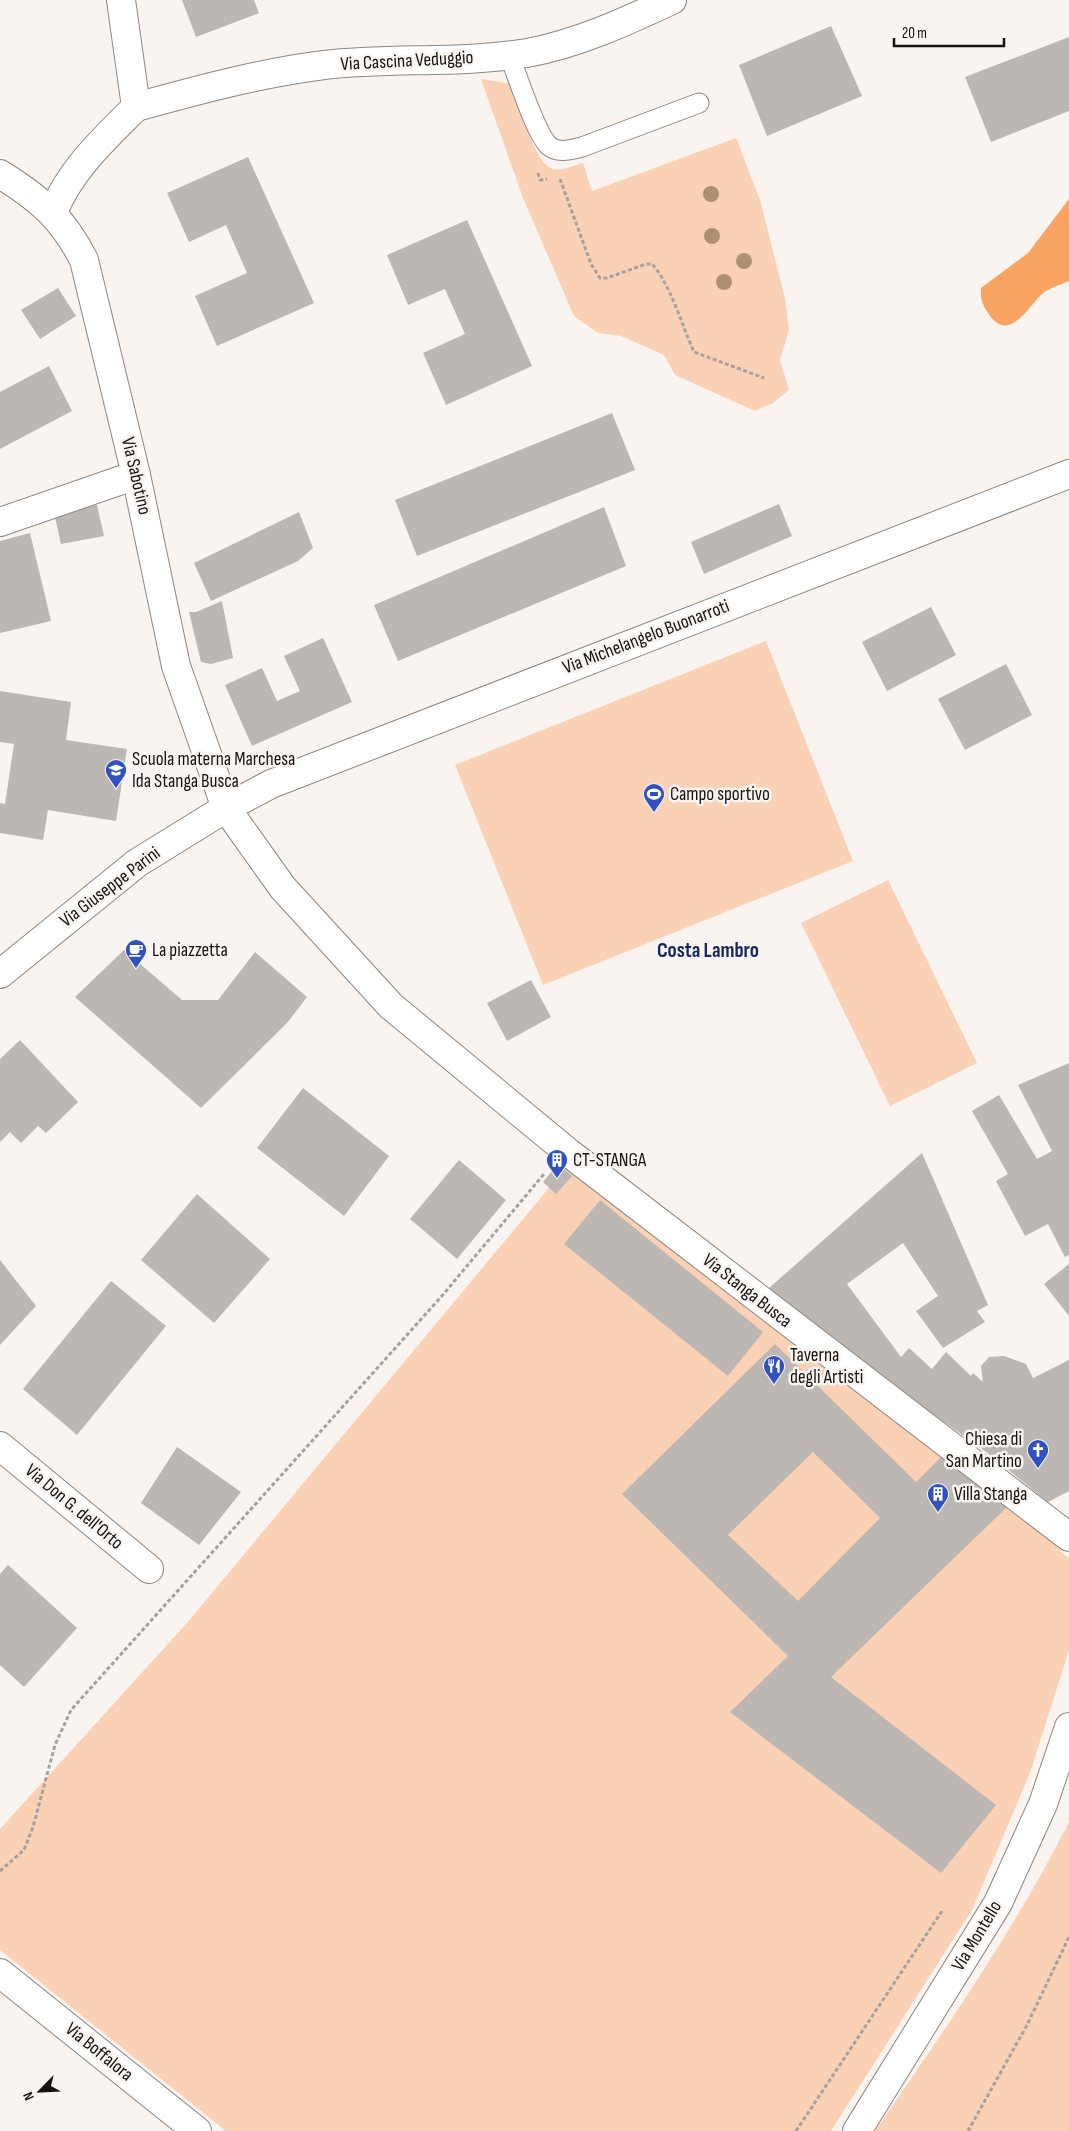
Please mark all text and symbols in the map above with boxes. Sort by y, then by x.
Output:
scale bar [894,15,1004,47]
text: 20 m [902,24,927,43]
street label: Via Cascina Veduggio [340,46,474,76]
street label: Via Sabotino [116,435,156,517]
street label: Via Michelangelo Buonarroti [559,595,733,679]
place label: Scuola materna Marchesa Ida Stanga Busca [132,748,295,793]
school or university icon: Scuola materna Marchesa Ida Stanga Busca [104,758,128,789]
sports icon: Campo sportivo [642,782,666,813]
place label: Campo sportivo [670,783,770,806]
street label: Via Giuseppe Parini [55,842,165,932]
cafe icon: La piazzetta [124,938,148,969]
district label: Costa Lambro [657,938,759,963]
place label: La piazzetta [152,939,228,962]
building icon: CT-STANGA [545,1148,569,1179]
place label: CT-STANGA [573,1149,647,1172]
street label: Via Stanga Busca [698,1249,796,1333]
place label: Taverna degli Artisti [790,1344,863,1389]
restaurant icon: Taverna degli Artisti [762,1354,786,1385]
place label: Chiesa di San Martino [946,1428,1022,1473]
church icon: Chiesa di San Martino [1026,1438,1050,1469]
street label: Via Don G. dell'Orto [20,1459,128,1555]
building icon: Villa Stanga [926,1482,950,1513]
place label: Villa Stanga [954,1483,1027,1506]
street label: Via Montello [947,1897,1007,1975]
street label: Via Boffalora [60,2018,138,2086]
north arrow [15,2066,65,2116]
text: N [19,2089,38,2103]

